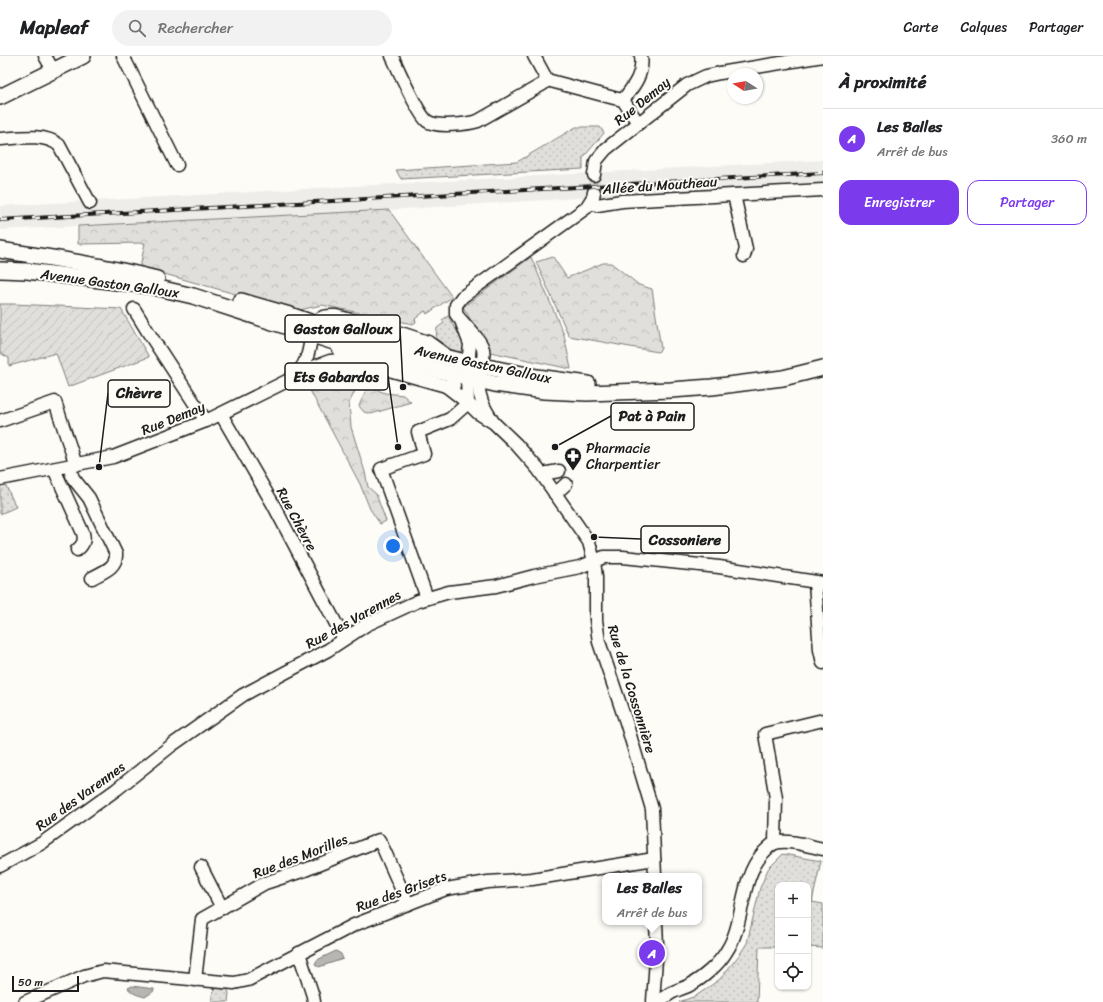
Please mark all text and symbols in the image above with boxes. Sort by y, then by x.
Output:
search box [112,10,392,46]
text: Mapleaf [20,11,88,44]
text: Rechercher [158,15,233,41]
text: Carte [904,15,938,40]
text: Calques [960,15,1007,40]
text: Partager [1029,15,1083,40]
icon: search [126,17,148,39]
text: À proximité [839,67,926,97]
north arrow [727,68,763,104]
street label: Rue Demay [608,70,677,132]
text: Les Balles [877,114,942,140]
text: A [848,127,856,150]
text: 360 m [1051,127,1087,150]
text: Arrêt de bus [877,140,948,163]
street label: Allée du Moutheau [601,169,719,202]
button: Enregistrer [839,180,959,225]
button: Partager [967,180,1087,225]
street label: Avenue Gaston Galloux [38,261,182,306]
callout: Gaston Galloux [285,315,400,342]
text: Gaston Galloux [293,316,394,342]
street label: Avenue Gaston Galloux [411,338,555,391]
callout: Ets Gabardos [285,363,388,390]
text: Ets Gabardos [293,364,380,390]
callout: Chèvre [108,380,170,407]
text: Chèvre [115,380,162,406]
street label: Rue Demay [137,394,210,443]
callout: Pat à Pain [611,403,694,430]
text: Pat à Pain [618,403,686,429]
place label: Pharmacie Charpentier [586,436,661,477]
pharmacy icon: Pharmacie Charpentier [563,446,583,471]
street label: Rue Chèvre [269,483,324,556]
callout: Cossoniere [641,526,729,553]
text: Cossoniere [648,527,721,553]
your location [383,536,403,556]
street label: Rue des Varennes [301,583,406,656]
street label: Rue de la Cossonnière [600,622,663,757]
street label: Rue des Varennes [30,755,131,838]
street label: Rue des Morilles [249,827,351,886]
street label: Rue des Grisets [352,863,450,919]
popup [602,873,702,925]
text: Les Balles [617,875,682,901]
map controls [775,882,811,990]
button: + [775,882,811,918]
text: Arrêt de bus [617,901,687,924]
button: − [775,918,811,954]
pin: A [639,938,665,968]
button: locate [775,954,811,990]
text: 50 m [18,973,43,992]
scale bar [12,974,79,993]

